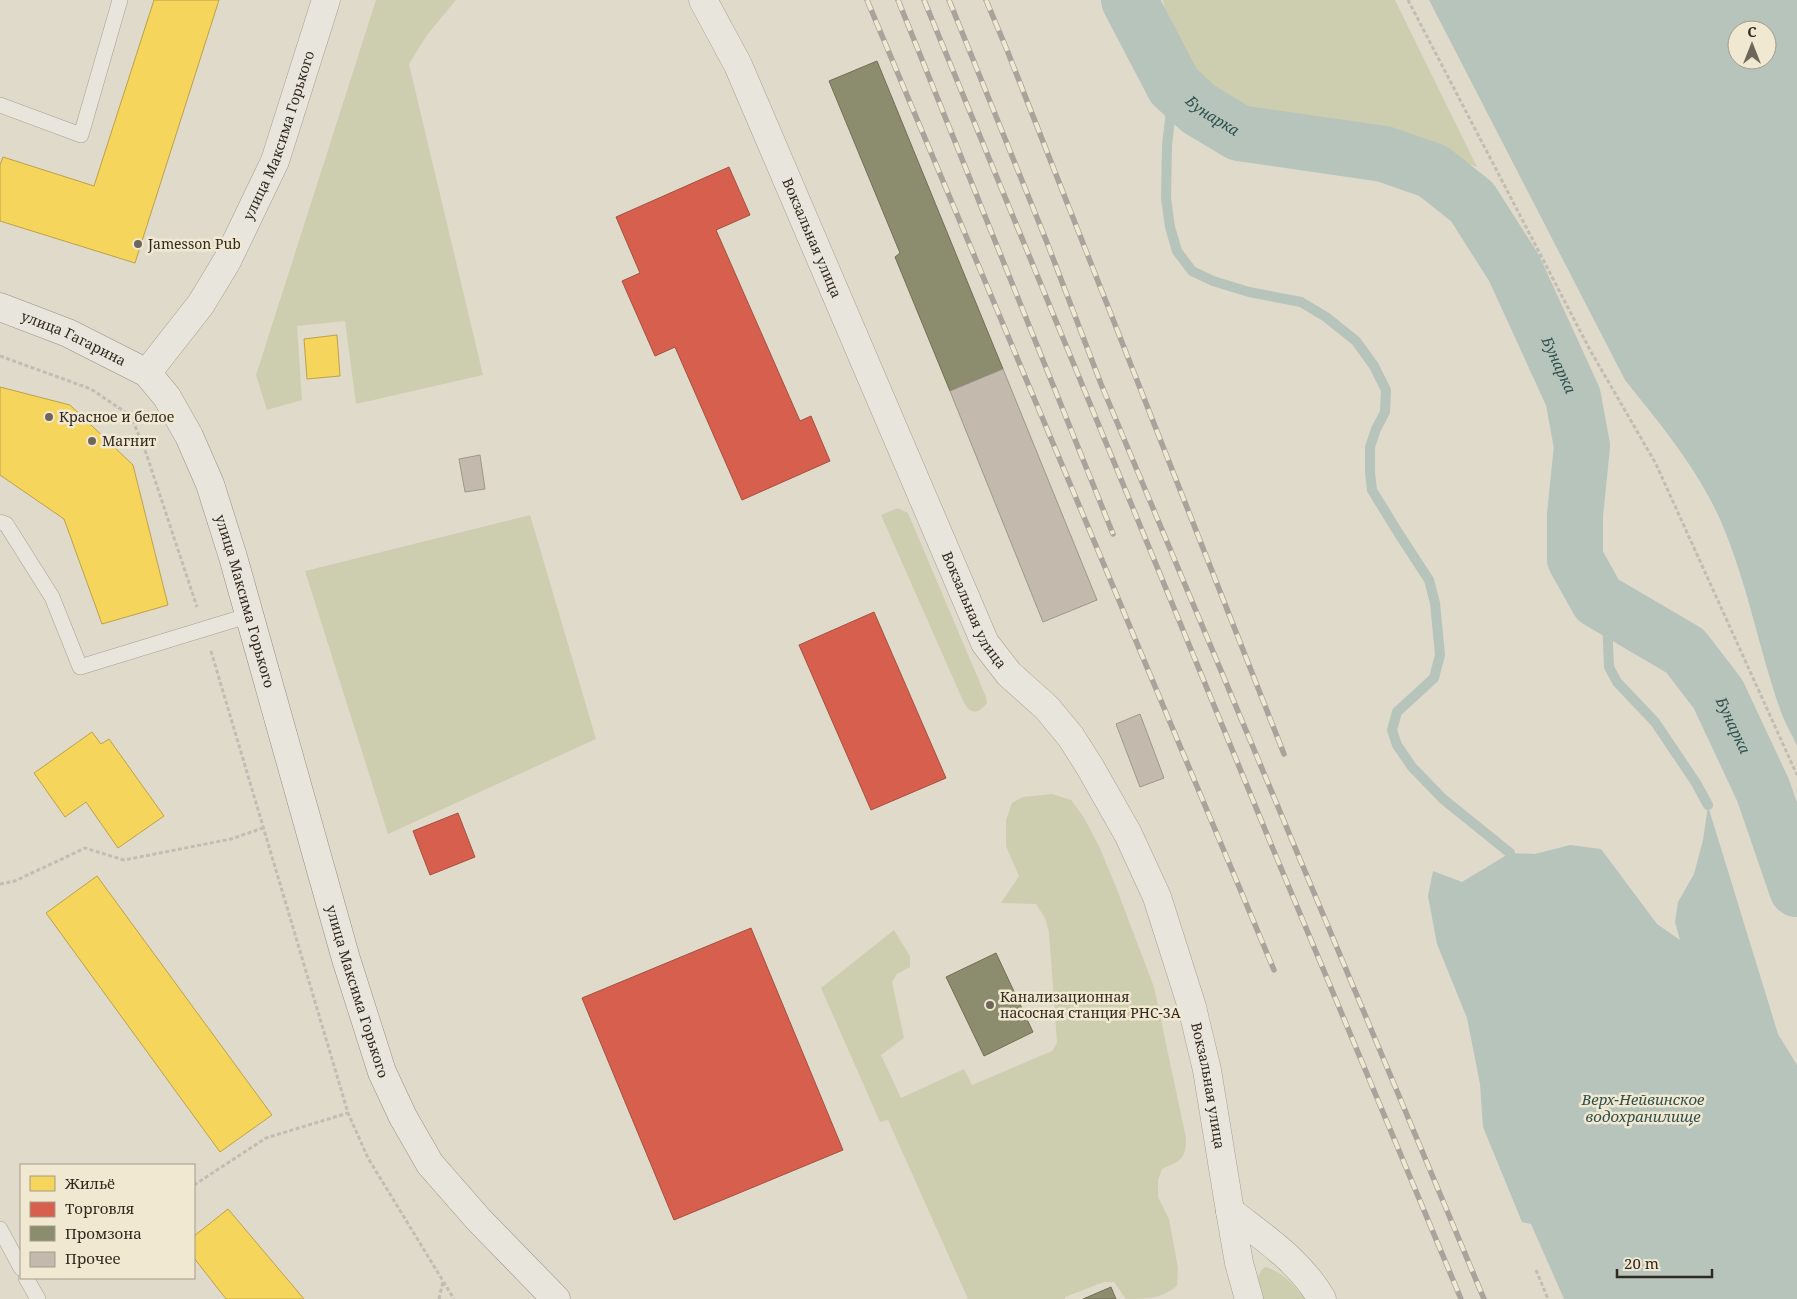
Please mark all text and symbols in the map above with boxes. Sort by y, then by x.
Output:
north arrow [1727,20,1777,70]
text: С [1747,22,1757,41]
street label: улица Максима Горького [238,48,318,223]
water label: Бунарка [1181,90,1244,140]
street label: Вокзальная улица [778,175,846,301]
place label: Jamesson Pub [147,234,241,253]
marker: Jamesson Pub [132,238,144,250]
street label: улица Гагарина [19,306,129,370]
water label: Бунарка [1537,332,1581,397]
place label: Красное и белое [59,407,174,426]
marker: Красное и белое [43,411,55,423]
place label: Магнит [102,431,157,450]
marker: Магнит [86,435,98,447]
street label: улица Максима Горького [211,512,279,690]
street label: Вокзальная улица [938,548,1011,672]
water label: Бунарка [1711,693,1756,757]
street label: улица Максима Горького [322,903,393,1081]
place label: Канализационная насосная станция РНС-3А [1000,987,1181,1022]
marker: Канализационная насосная станция РНС-3А [984,999,996,1011]
street label: Вокзальная улица [1187,1020,1230,1150]
water label: Верх-Нейвинское водохранилище [1581,1089,1705,1126]
legend [20,1164,195,1279]
text: Жильё [64,1173,115,1193]
text: Торговля [65,1198,134,1218]
text: Промзона [65,1223,142,1243]
scale bar [1617,1246,1712,1278]
text: Прочее [65,1248,121,1268]
text: 20 m [1624,1253,1659,1273]

